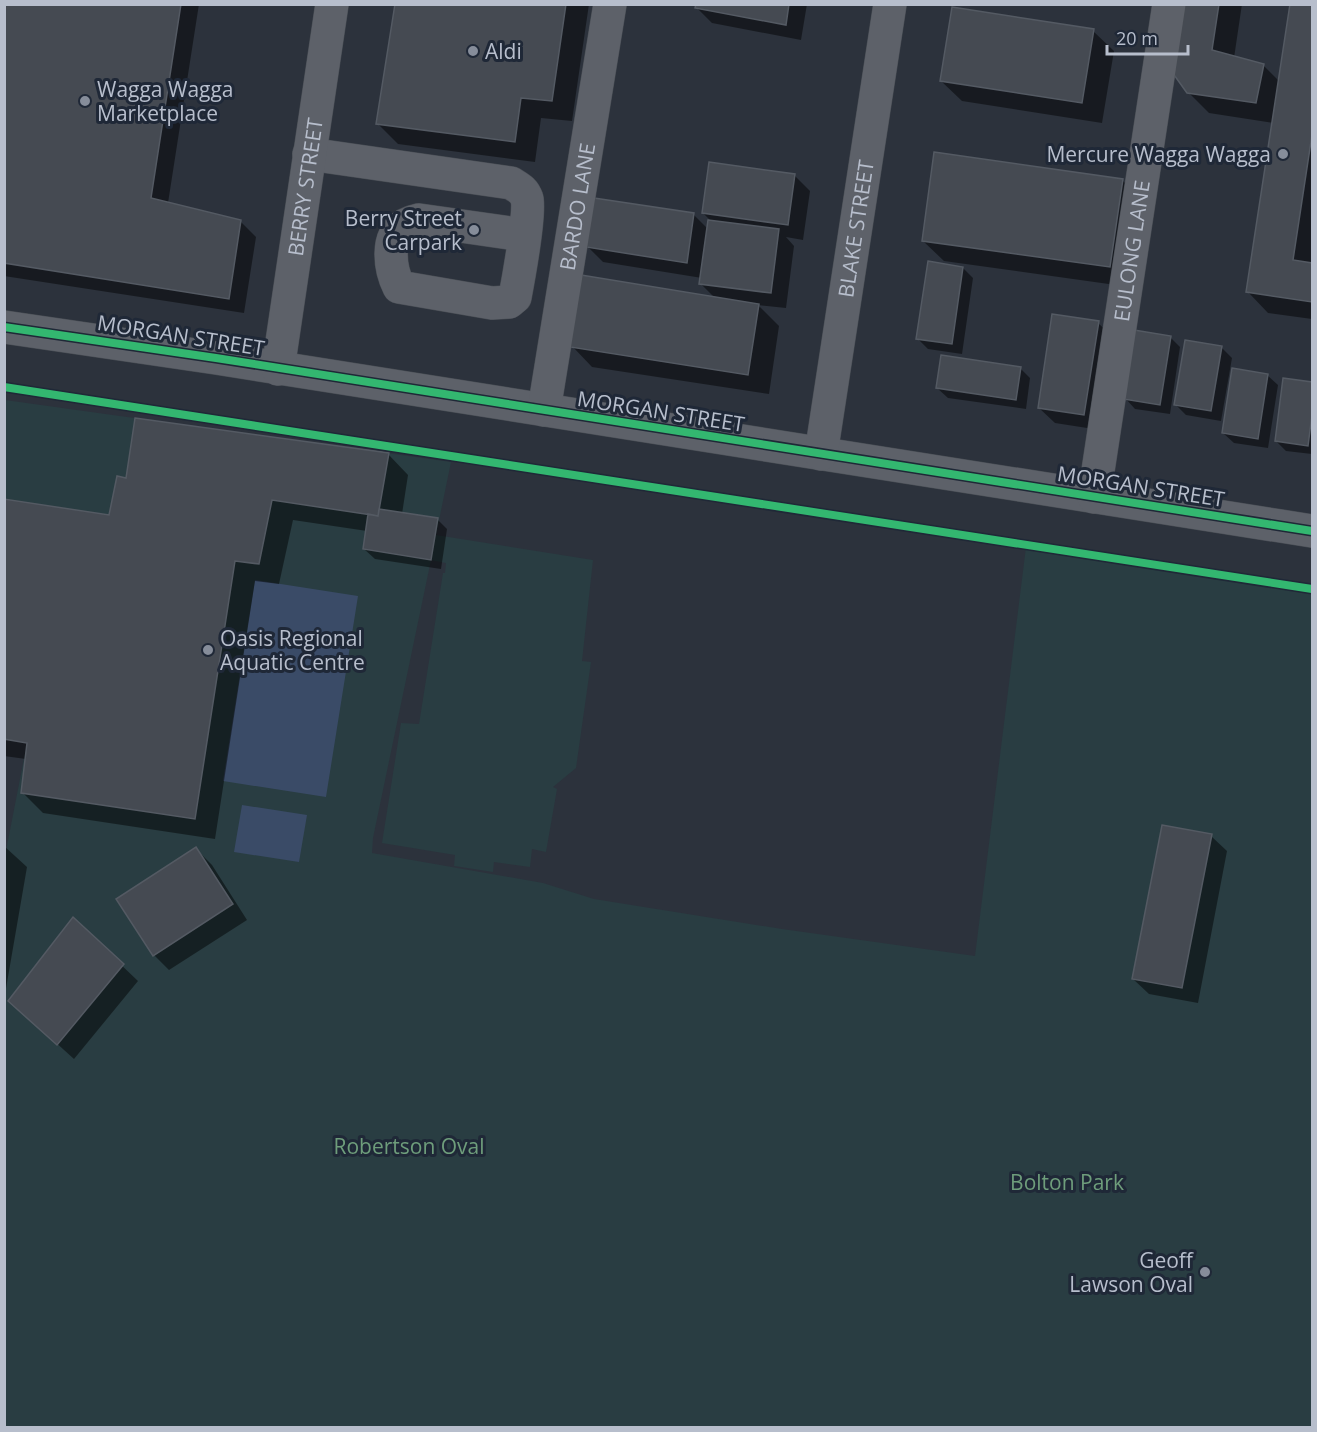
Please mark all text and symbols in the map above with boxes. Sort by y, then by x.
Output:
scale bar [1107,18,1188,56]
text: 20 m [1116,26,1158,50]
place label: Aldi [485,37,522,65]
marker: Aldi [466,44,480,58]
place label: Wagga Wagga Marketplace [97,75,234,127]
marker: Wagga Wagga Marketplace [78,94,92,108]
street label: BERRY STREET [281,116,329,258]
place label: Mercure Wagga Wagga [1046,140,1271,168]
street label: BARDO LANE [553,141,601,272]
marker: Mercure Wagga Wagga [1276,147,1290,161]
street label: BLAKE STREET [831,157,880,299]
street label: EULONG LANE [1107,178,1156,323]
place label: Berry Street Carpark [345,204,462,256]
marker: Berry Street Carpark [467,223,481,237]
street label: MORGAN STREET [95,308,267,362]
street label: MORGAN STREET [575,384,747,438]
street label: MORGAN STREET [1055,459,1227,513]
place label: Oasis Regional Aquatic Centre [220,624,365,676]
marker: Oasis Regional Aquatic Centre [201,643,215,657]
park label: Robertson Oval [333,1132,485,1160]
park label: Bolton Park [1010,1168,1124,1196]
place label: Geoff Lawson Oval [1069,1246,1195,1298]
marker: Geoff Lawson Oval [1198,1265,1212,1279]

